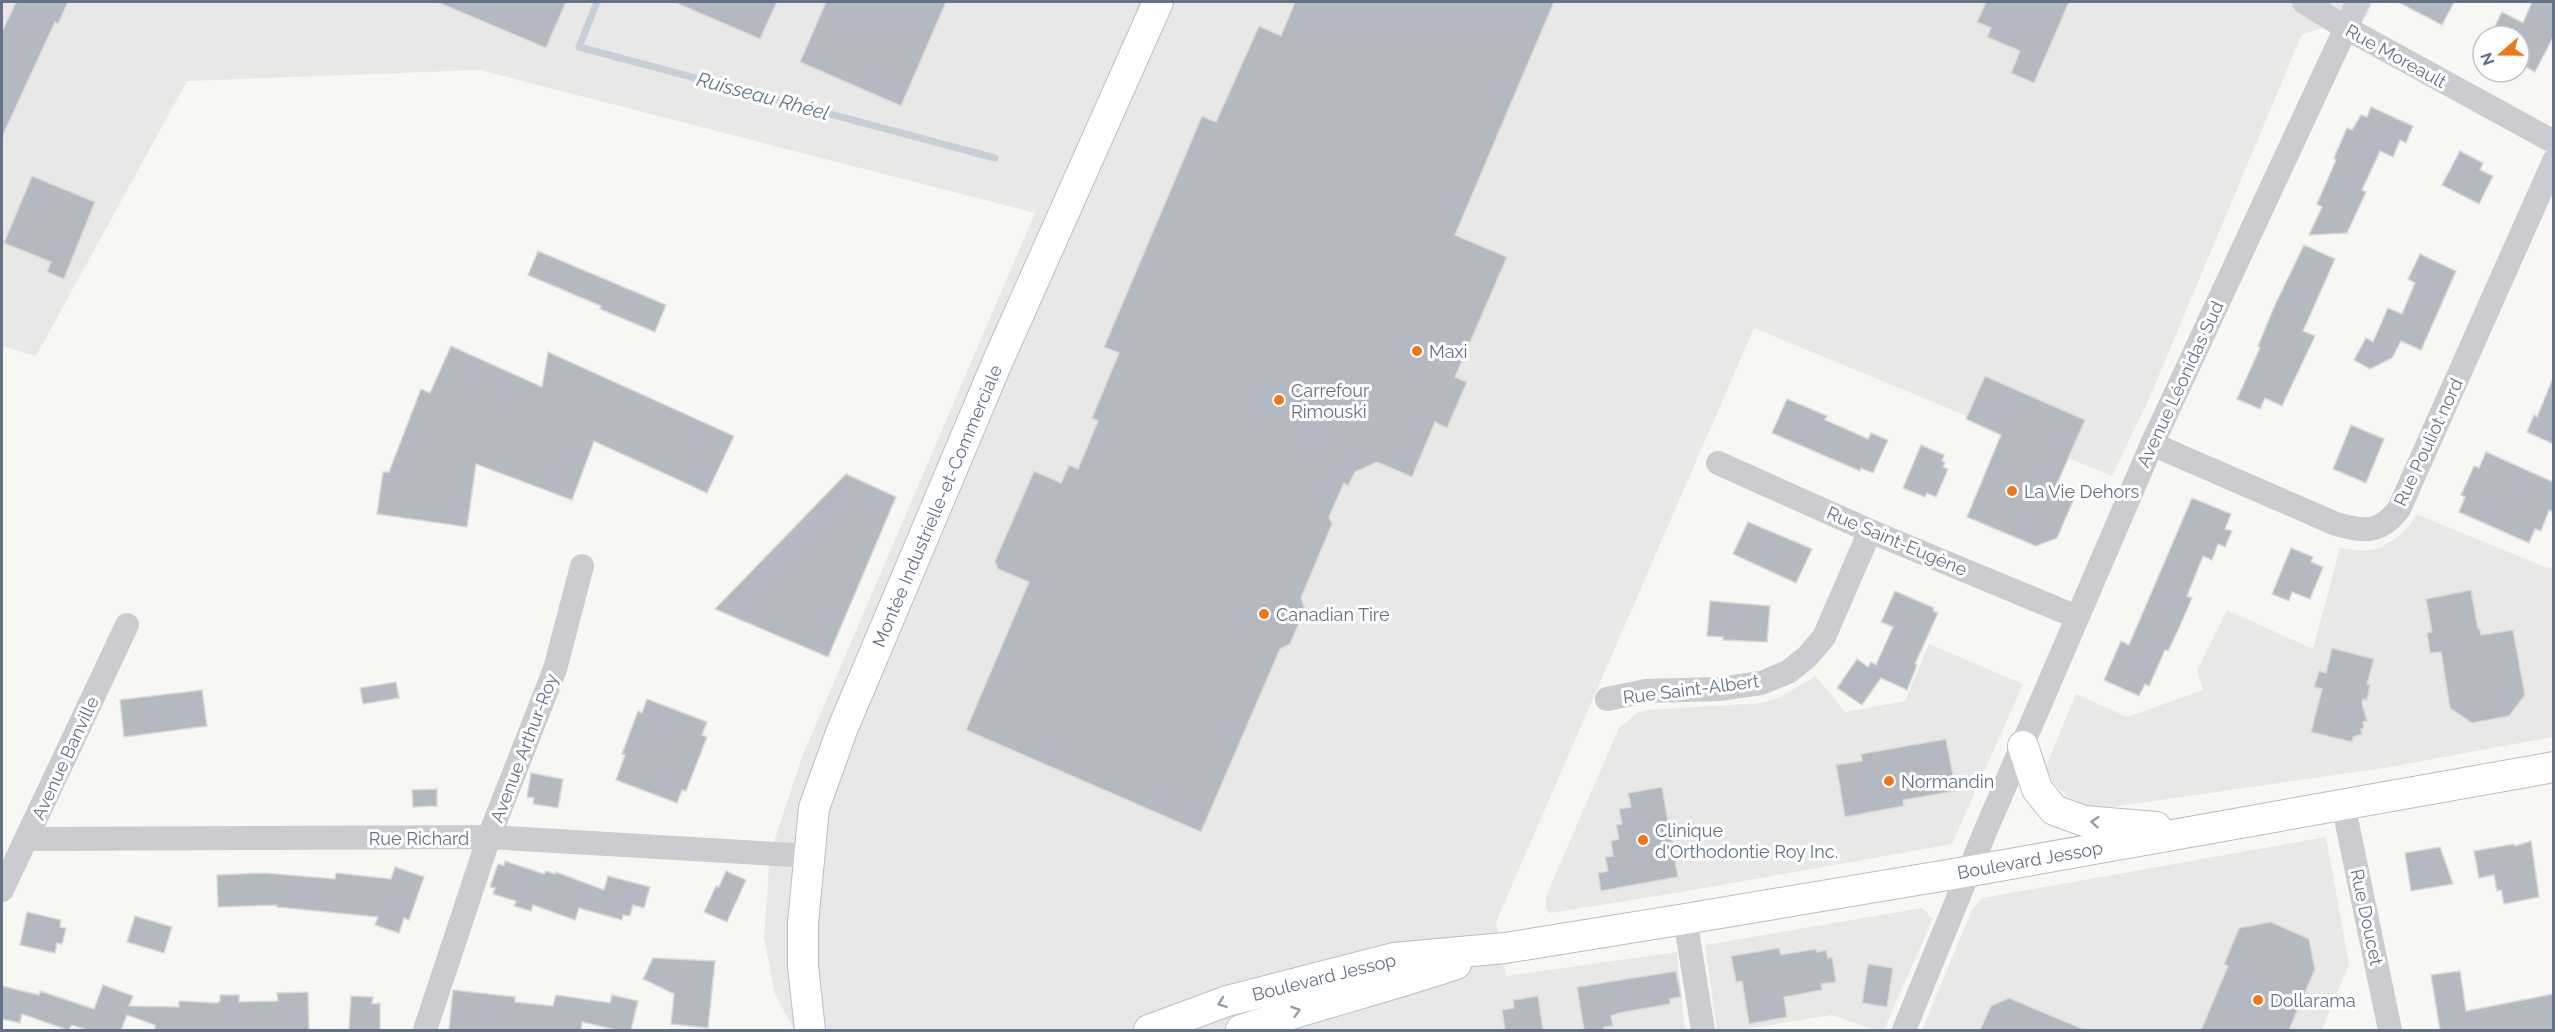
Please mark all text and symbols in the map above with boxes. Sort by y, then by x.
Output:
street label: Rue Moreault [2342,20,2450,92]
north arrow [2471,24,2531,84]
text: N [2476,50,2498,68]
water label: Ruisseau Rhéel [694,67,832,125]
street label: Avenue Léonidas Sud [2132,298,2228,470]
place label: Maxi [1429,341,1468,362]
marker: Maxi [1410,344,1424,358]
street label: Montée Industrielle-et-Commerciale [868,361,1006,650]
street label: Rue Pouliot nord [2389,375,2467,509]
place label: Carrefour Rimouski [1291,380,1370,422]
marker: Carrefour Rimouski [1272,393,1286,407]
place label: La Vie Dehors [2024,481,2140,502]
marker: La Vie Dehors [2005,484,2019,498]
street label: Rue Saint-Eugène [1824,502,1971,580]
place label: Canadian Tire [1276,604,1390,625]
marker: Canadian Tire [1257,607,1271,621]
street label: Avenue Arthur-Roy [486,670,562,825]
street label: Rue Saint-Albert [1622,670,1760,708]
street label: Avenue Banville [27,693,103,823]
place label: Normandin [1901,771,1994,792]
marker: Normandin [1882,774,1896,788]
one-way arrow [2090,816,2099,829]
place label: Clinique d'Orthodontie Roy Inc. [1655,820,1838,862]
street label: Rue Richard [369,828,469,849]
marker: Clinique d'Orthodontie Roy Inc. [1636,833,1650,847]
street label: Boulevard Jessop [1956,837,2104,883]
street label: Rue Doucet [2347,867,2387,967]
street label: Boulevard Jessop [1250,949,1398,1005]
place label: Dollarama [2270,990,2356,1011]
marker: Dollarama [2251,993,2265,1007]
one-way arrow [1217,996,1228,1009]
one-way arrow [1290,1006,1301,1019]

